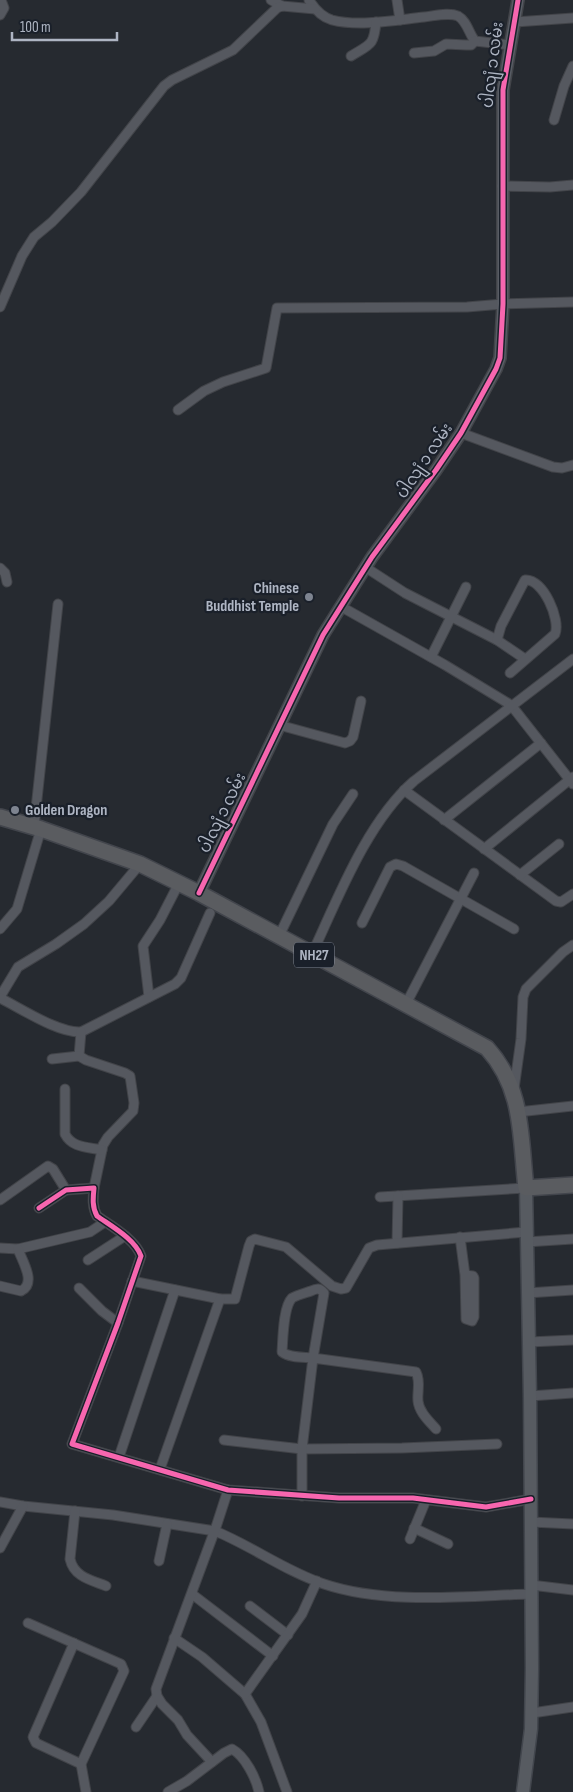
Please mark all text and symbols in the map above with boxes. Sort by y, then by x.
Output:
scale bar [12,10,118,42]
text: 100 m [20,18,51,37]
street label: ပါလျံ ၁ လမ်း [475,20,511,110]
street label: ပါလျံ ၁ လမ်း [390,418,460,504]
place label: Chinese Buddhist Temple [206,579,299,616]
marker: Chinese Buddhist Temple [303,591,315,603]
street label: ပါလျံ ၁ လမ်း [193,769,253,857]
place label: Golden Dragon [25,801,107,820]
marker: Golden Dragon [9,804,21,816]
road number: NH27 [294,942,334,968]

